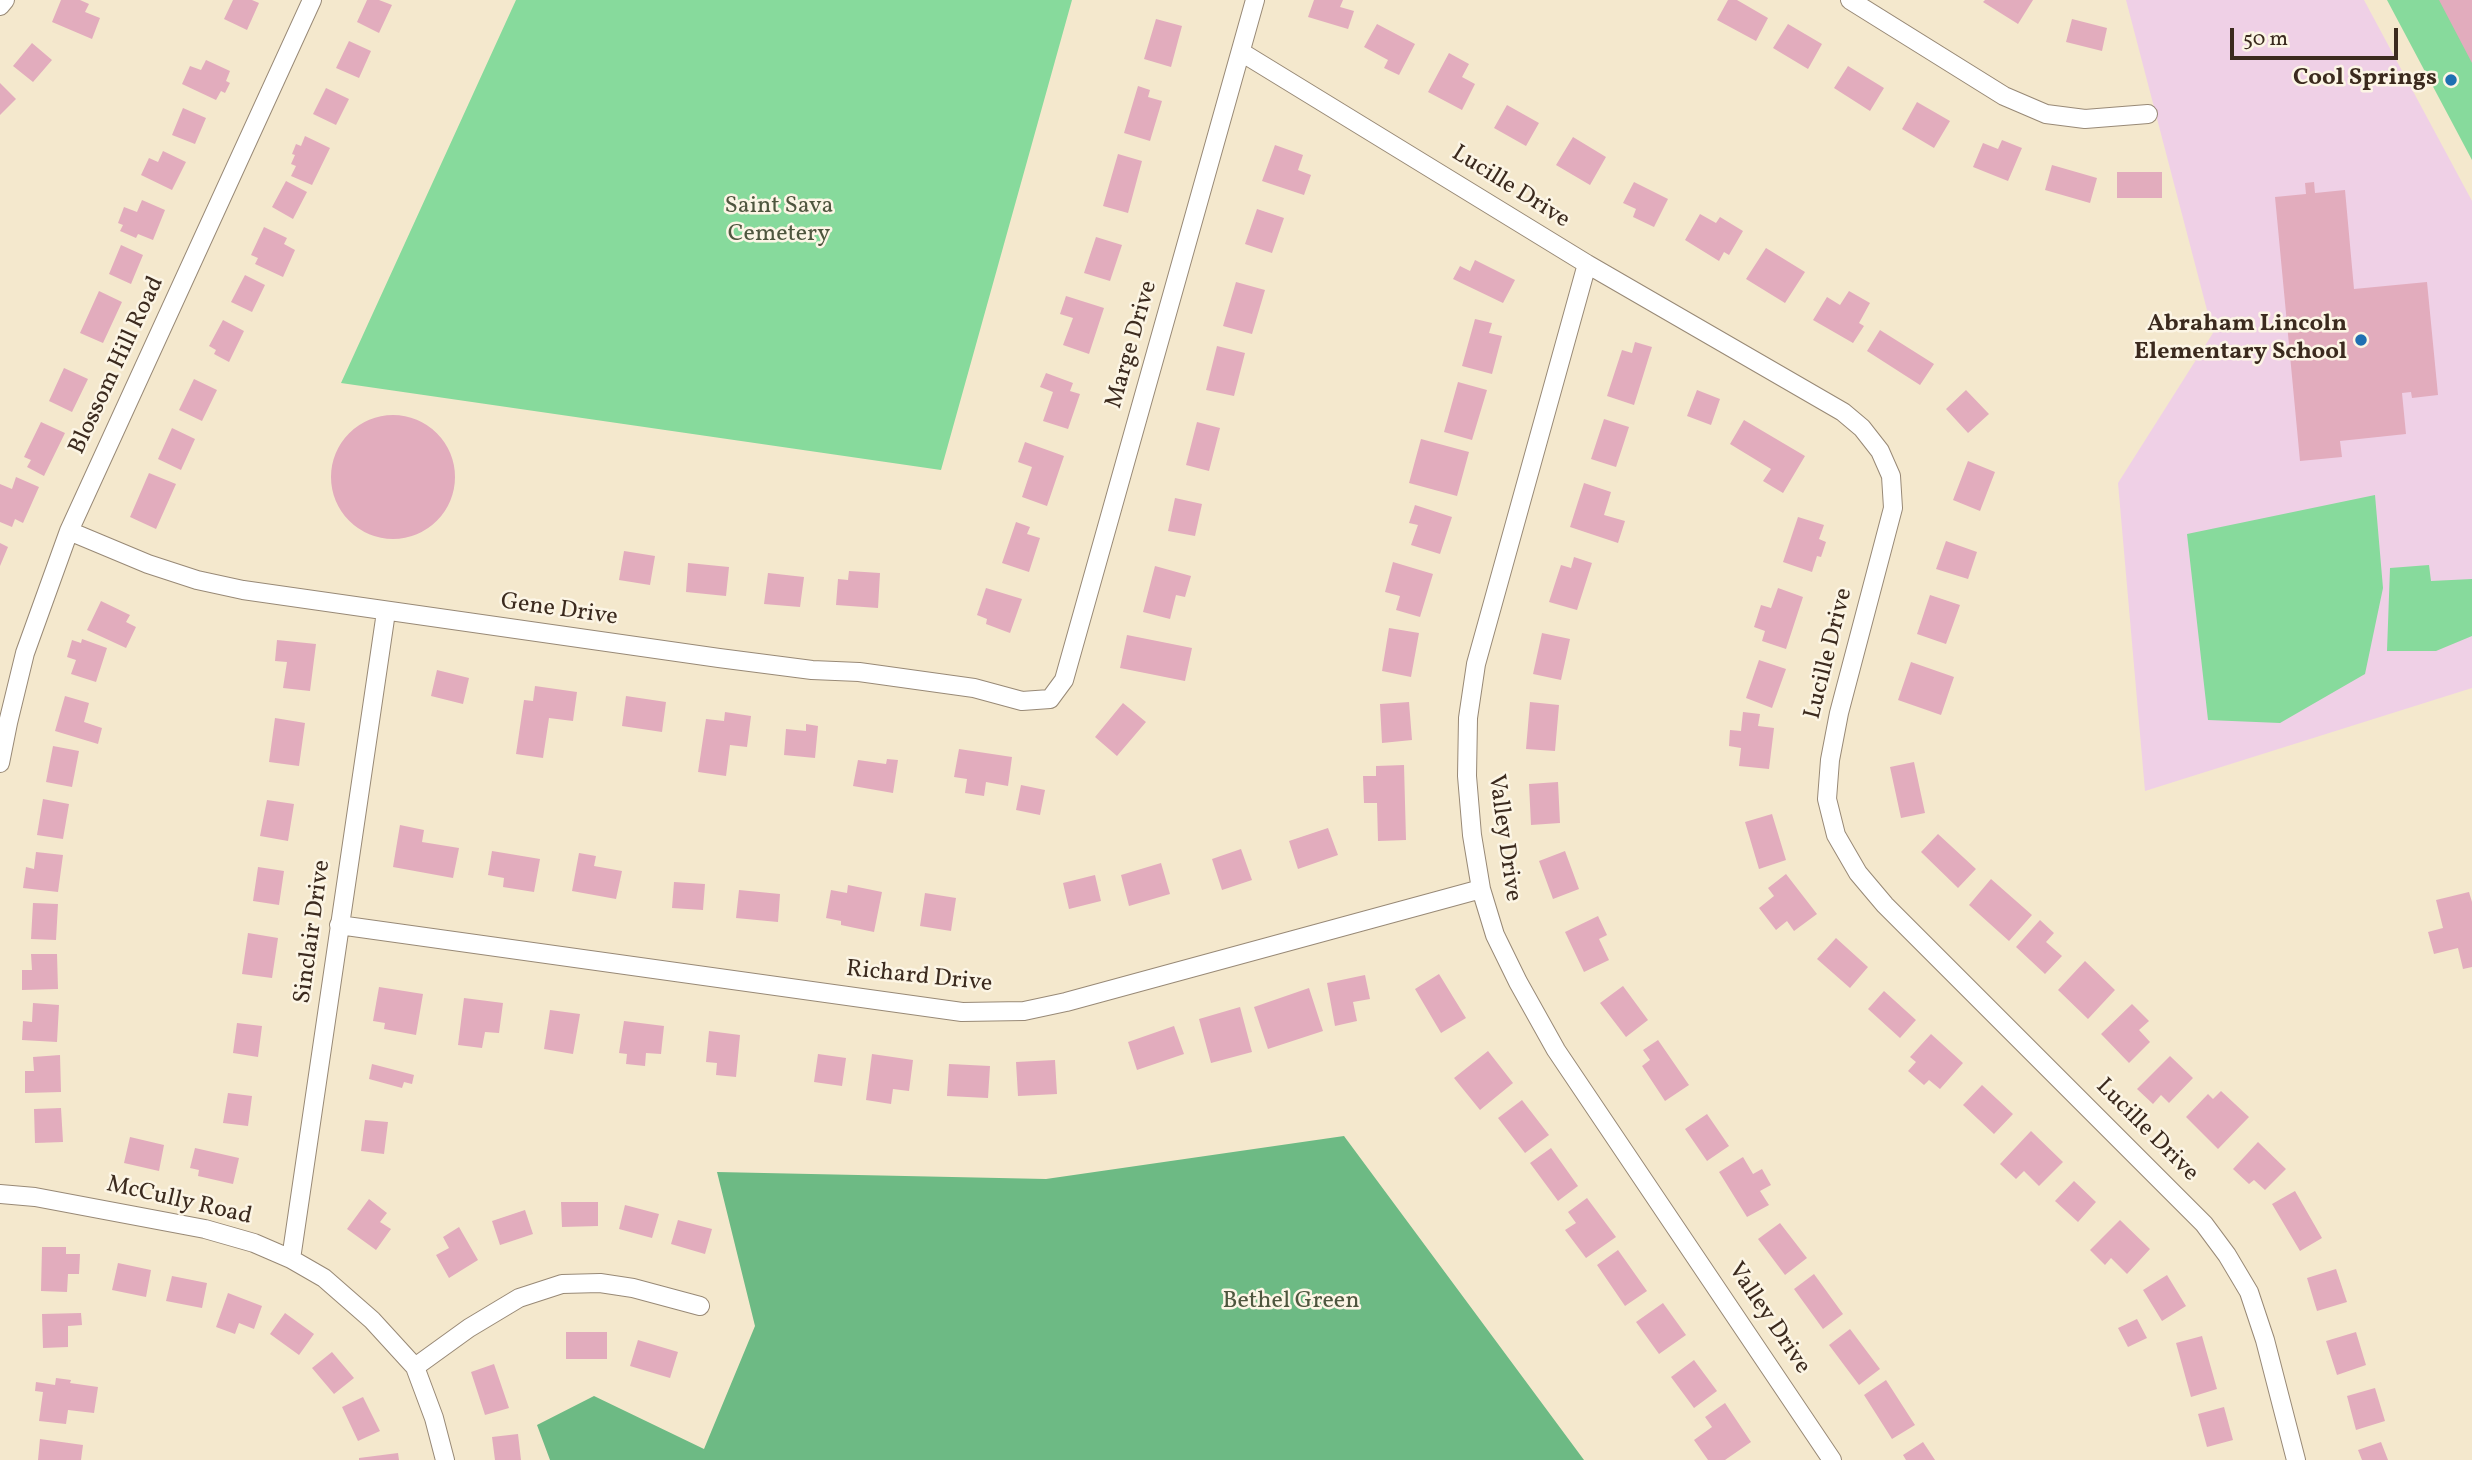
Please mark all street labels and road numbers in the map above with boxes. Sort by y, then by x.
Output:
street label: Lucille Drive [1446,140,1574,236]
street label: Blossom Hill Road [64,273,172,459]
street label: Marge Drive [1101,278,1165,412]
street label: Lucille Drive [1800,585,1860,723]
street label: Gene Drive [499,589,619,633]
street label: Valley Drive [1480,773,1526,903]
street label: Sinclair Drive [290,858,338,1006]
street label: Richard Drive [844,956,994,1000]
street label: Lucille Drive [2088,1073,2204,1189]
street label: McCully Road [104,1171,254,1233]
street label: Valley Drive [1720,1258,1816,1380]

